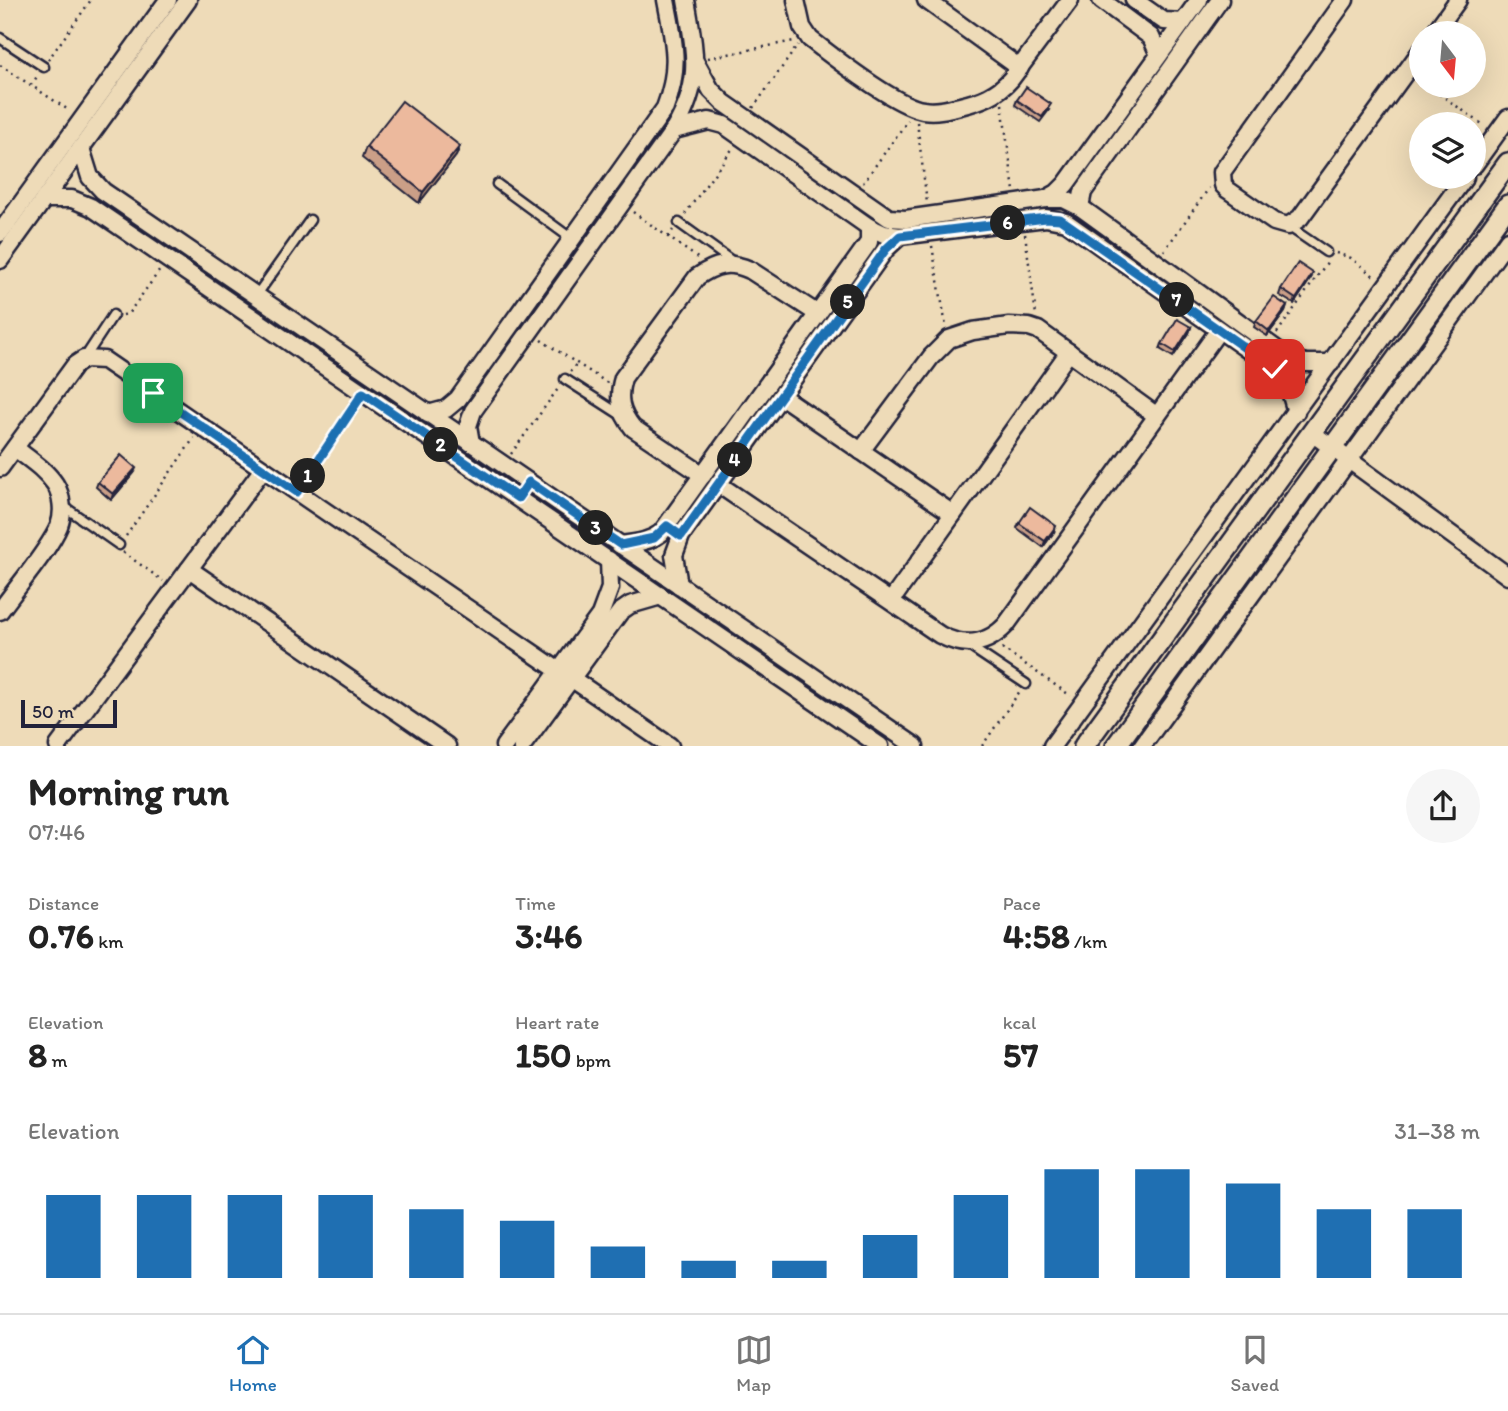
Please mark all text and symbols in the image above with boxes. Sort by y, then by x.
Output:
north arrow [1409,21,1486,98]
map controls [1409,21,1486,189]
button: layers [1409,112,1486,189]
pin: 6 [990,206,1026,241]
text: 6 [1002,211,1013,234]
pin: 7 [1160,282,1194,318]
pin: 5 [830,284,866,320]
text: 7 [1172,288,1181,311]
text: 5 [843,290,852,313]
pin [1245,339,1305,399]
icon: check [1256,350,1294,388]
pin [123,363,183,423]
icon: arrive [134,374,172,412]
pin: 2 [424,428,458,462]
text: 2 [436,433,446,456]
pin: 4 [718,442,752,477]
text: 4 [729,448,740,471]
pin: 1 [290,458,326,494]
text: 1 [303,464,312,487]
pin: 3 [578,510,614,546]
text: 3 [590,516,601,539]
scale bar [21,697,117,729]
text: 50 m [32,700,74,723]
text: Morning run [28,769,229,815]
button: share [1406,769,1480,843]
text: 07:46 [28,818,85,846]
text: Distance [28,892,99,915]
text: Time [515,892,556,915]
text: Pace [1003,892,1041,915]
text: 0.76 [28,915,94,957]
text: 3:46 [515,915,583,957]
text: 4:58 [1003,915,1070,957]
text: km [94,930,123,953]
text: /km [1070,930,1107,953]
text: Elevation [28,1011,104,1034]
text: Heart rate [515,1011,599,1034]
text: kcal [1003,1011,1036,1034]
text: 8 [28,1034,47,1076]
text: 150 [515,1034,572,1076]
text: 57 [1003,1034,1038,1076]
text: m [47,1049,67,1072]
text: bpm [572,1049,611,1072]
text: Elevation [28,1117,119,1145]
text: 31–38 m [1394,1117,1480,1145]
tab: Home [229,1331,277,1396]
tab: Map [735,1331,773,1396]
tab: Saved [1231,1331,1279,1396]

